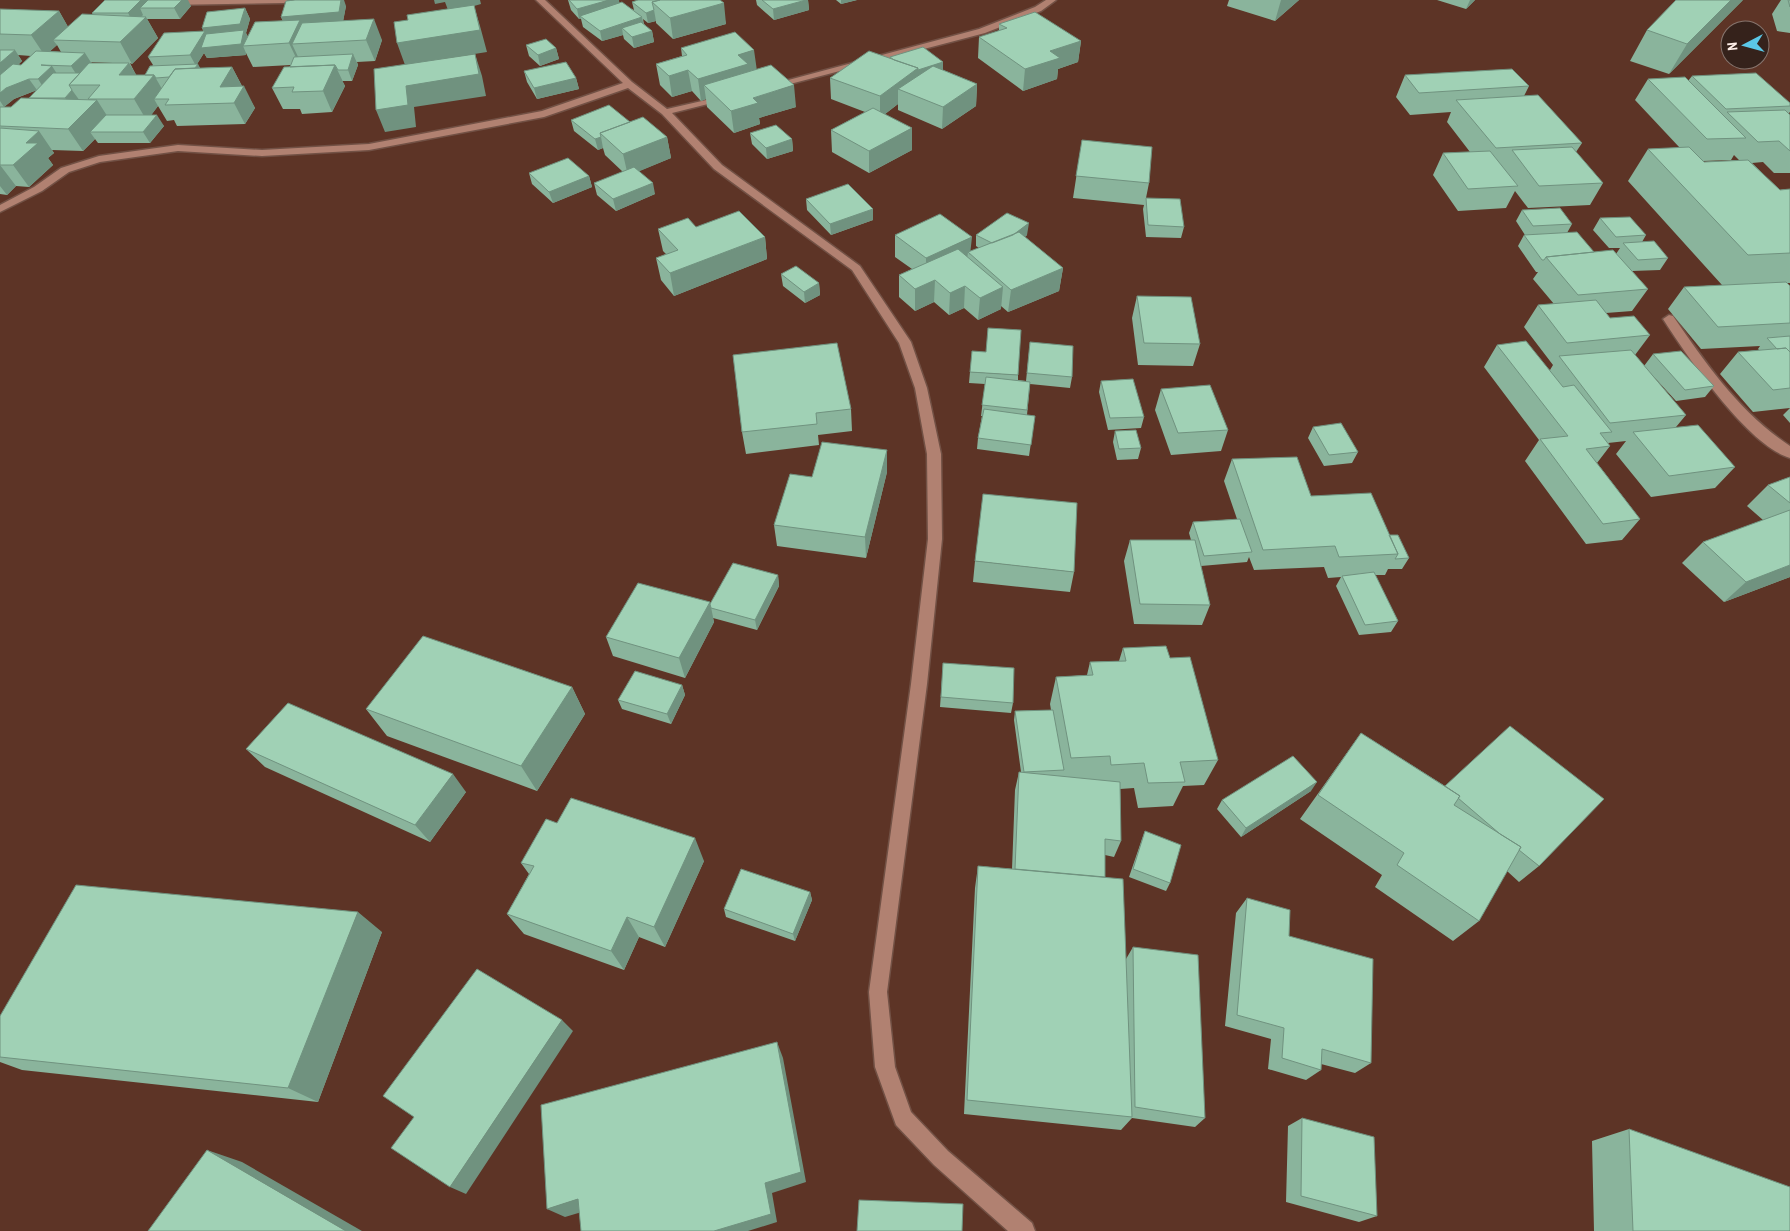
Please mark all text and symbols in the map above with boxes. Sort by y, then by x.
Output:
north arrow [1720,20,1770,70]
text: N [1723,41,1741,51]

